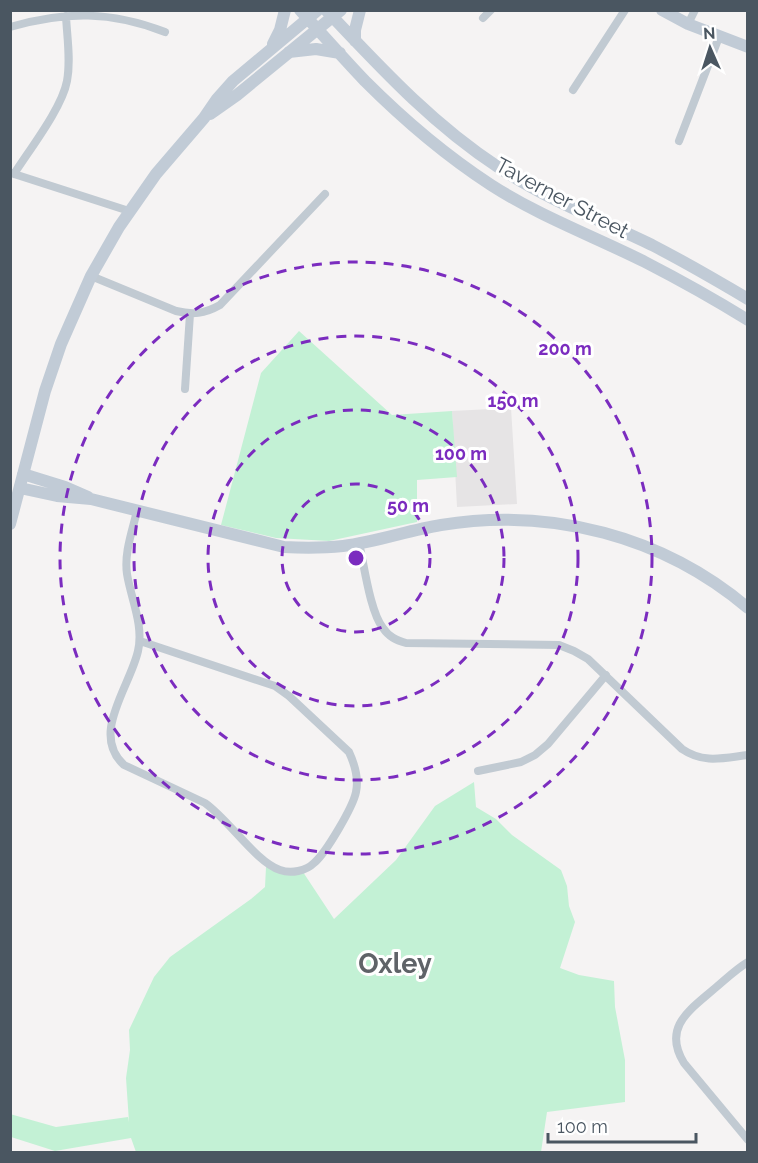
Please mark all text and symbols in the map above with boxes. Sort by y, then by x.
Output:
north arrow [680,18,740,78]
text: N [703,24,716,43]
street label: Taverner Street [491,152,633,243]
text: 200 m [538,338,592,359]
text: 150 m [488,390,539,411]
text: 100 m [435,443,487,464]
text: 50 m [387,495,429,516]
centre of rings [346,548,366,568]
district label: Oxley [358,948,432,979]
scale bar [548,1106,696,1144]
text: 100 m [557,1116,608,1137]

